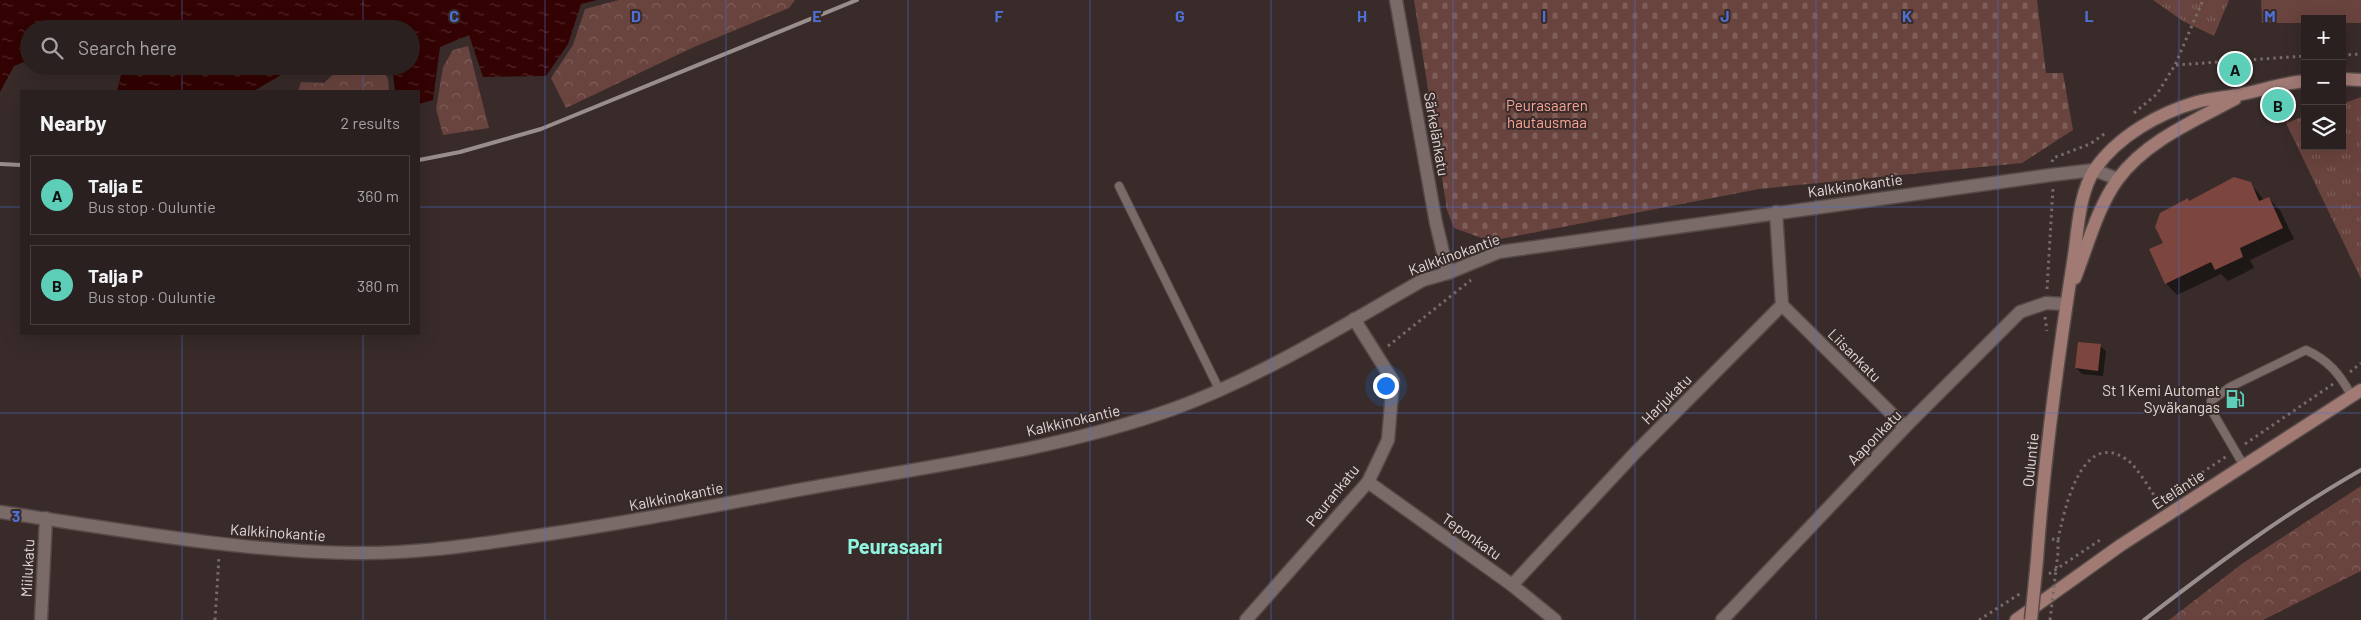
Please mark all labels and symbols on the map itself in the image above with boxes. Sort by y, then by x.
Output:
text: C [449,6,459,25]
text: D [631,6,641,25]
text: E [812,6,822,25]
text: F [995,6,1004,25]
text: G [1175,6,1185,25]
text: H [1357,6,1367,25]
text: I [1542,6,1546,25]
text: J [1720,6,1730,25]
text: K [1902,6,1912,25]
text: L [2084,6,2094,25]
text: M [2264,6,2276,25]
pin: A [2219,50,2251,88]
pin: B [2262,86,2294,124]
street label: Särkelänkatu [1421,91,1453,177]
park label: Peurasaaren hautausmaa [1506,96,1588,131]
street label: Kalkkinokantie [1806,169,1904,201]
street label: Kalkkinokantie [1406,229,1502,279]
street label: Liisankatu [1825,325,1885,385]
street label: Harjukatu [1637,370,1695,428]
your location [1373,373,1399,399]
place label: St 1 Kemi Automat Syväkangas [2102,381,2220,416]
fuel station icon: St 1 Kemi Automat Syväkangas [2224,388,2246,410]
street label: Kalkkinokantie [1024,400,1122,440]
street label: Aaponkatu [1843,406,1905,468]
street label: Ouluntie [2018,432,2042,488]
street label: Peurankatu [1302,460,1362,530]
street label: Eteläntie [2148,465,2208,513]
street label: Kalkkinokantie [627,478,725,514]
text: 3 [12,506,20,525]
street label: Teponkatu [1439,509,1505,563]
street label: Kalkkinokantie [230,520,326,544]
district label: Peurasaari [847,534,943,558]
street label: Miilukatu [16,538,38,598]

